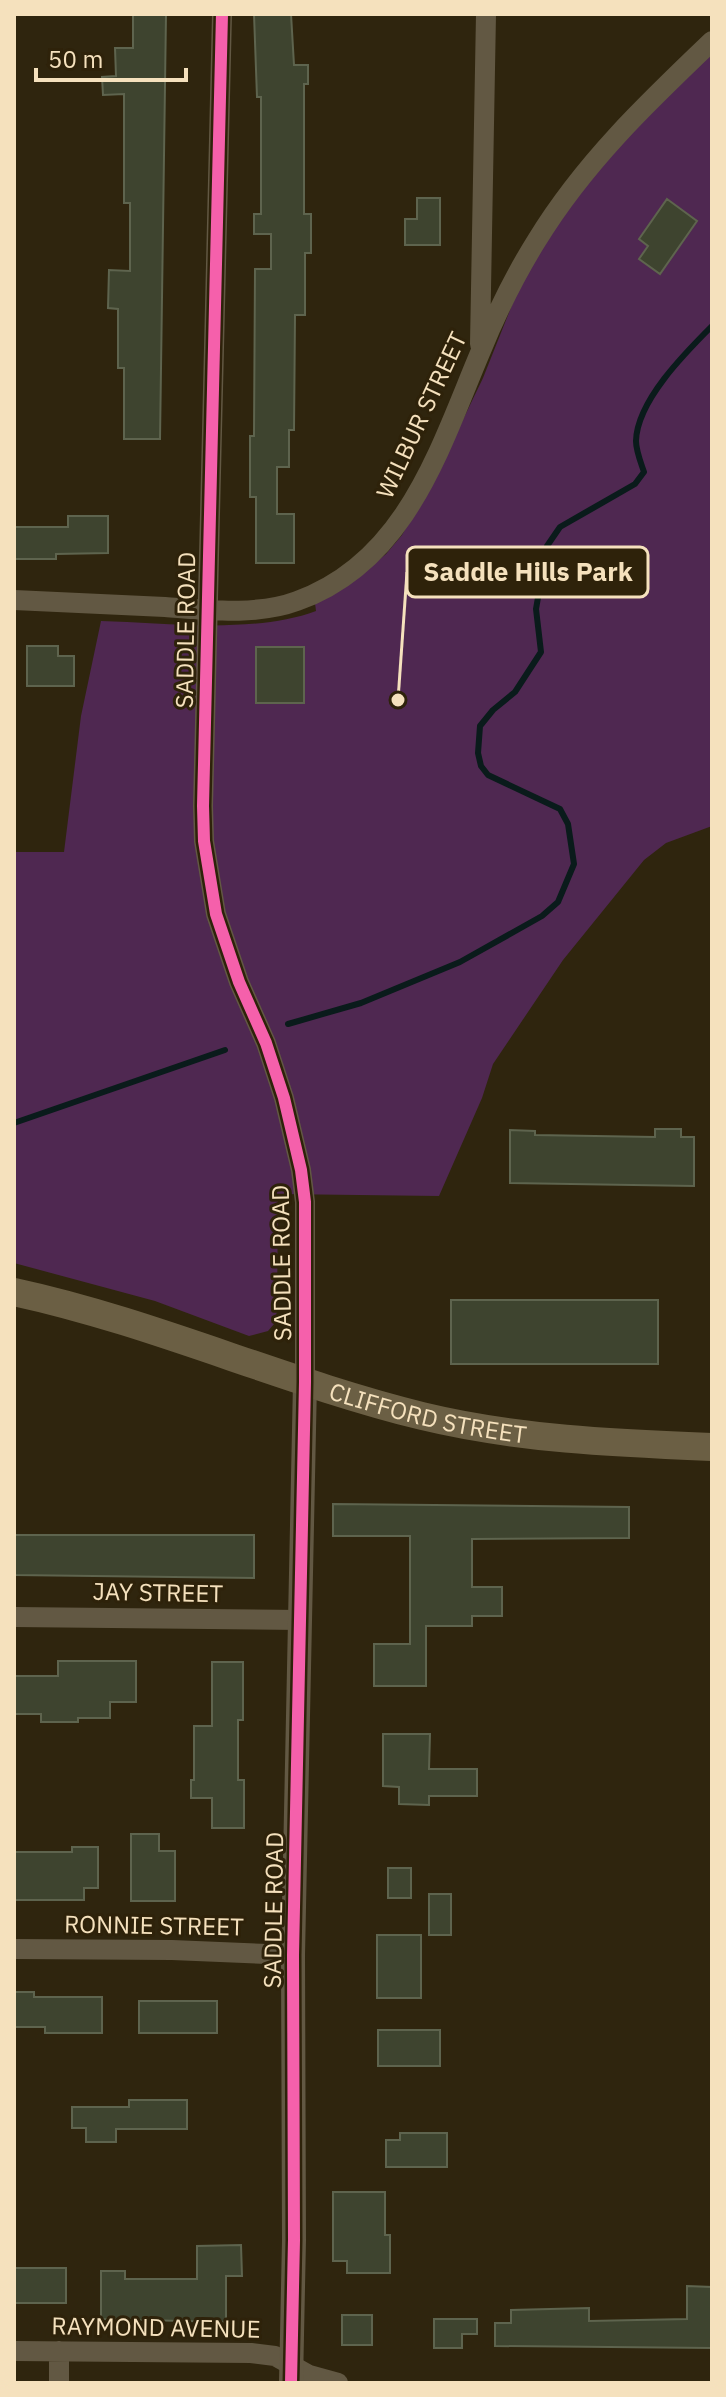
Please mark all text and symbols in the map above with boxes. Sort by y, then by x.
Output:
scale bar [36,32,186,82]
text: 50 m [48,43,103,75]
street label: WILBUR STREET [368,326,474,504]
callout: Saddle Hills Park [407,547,648,597]
street label: SADDLE ROAD [168,551,202,709]
text: Saddle Hills Park [423,554,633,588]
street label: SADDLE ROAD [264,1184,298,1342]
street label: CLIFFORD STREET [325,1375,529,1450]
street label: JAY STREET [92,1575,224,1609]
street label: SADDLE ROAD [256,1831,290,1989]
street label: RONNIE STREET [64,1907,244,1943]
street label: RAYMOND AVENUE [51,2309,261,2345]

